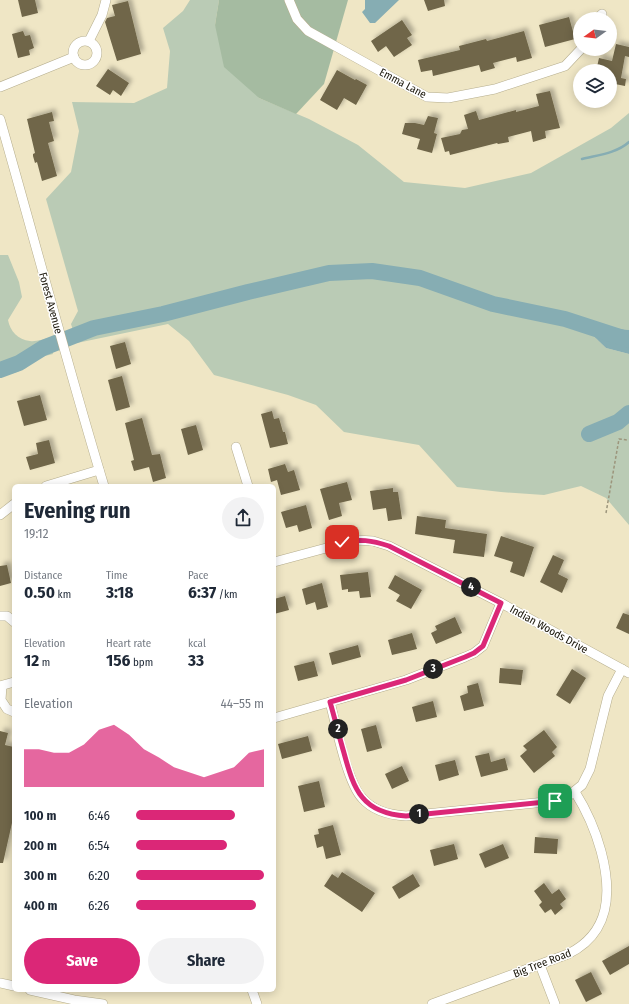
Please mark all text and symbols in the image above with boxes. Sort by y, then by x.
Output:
north arrow [573,12,617,56]
map controls [573,12,617,108]
button: layers [573,64,617,108]
street label: Emma Lane [377,66,428,101]
street label: Forest Avenue [36,271,65,335]
text: Evening run [24,497,131,524]
button: share [222,497,264,539]
pin [325,525,359,559]
text: 19:12 [24,526,48,541]
icon: check [331,531,353,553]
text: Distance [24,569,63,582]
text: Time [106,569,128,582]
text: Pace [188,569,209,582]
pin: 4 [461,577,481,597]
text: 4 [468,580,474,593]
text: 0.50 [24,582,55,603]
text: 3:18 [106,582,134,603]
text: 6:37 [188,582,216,603]
text: km [55,588,71,601]
text: /km [216,588,238,601]
street label: Indian Woods Drive [507,603,590,656]
text: Elevation [24,637,65,650]
text: Heart rate [106,637,151,650]
text: kcal [188,637,206,650]
text: 12 [24,650,39,671]
text: 156 [106,650,130,671]
text: 33 [188,650,204,671]
text: m [39,656,50,669]
text: bpm [130,656,153,669]
pin: 3 [423,659,443,679]
text: 3 [430,662,436,675]
text: Elevation [24,696,73,711]
text: 44–55 m [220,696,264,711]
pin: 2 [328,719,348,739]
text: 2 [335,722,341,735]
pin [538,784,572,818]
icon: arrive [544,790,566,812]
pin: 1 [409,804,429,824]
text: 1 [417,807,421,820]
text: 100 m [24,808,56,823]
text: 6:46 [88,808,110,823]
text: 200 m [24,838,57,853]
text: 6:54 [88,838,110,853]
text: 300 m [24,868,57,883]
text: 6:20 [88,868,110,883]
text: 400 m [24,898,58,913]
text: 6:26 [88,898,109,913]
button: Save [24,938,140,984]
button: Share [148,938,264,984]
street label: Big Tree Road [511,946,573,980]

